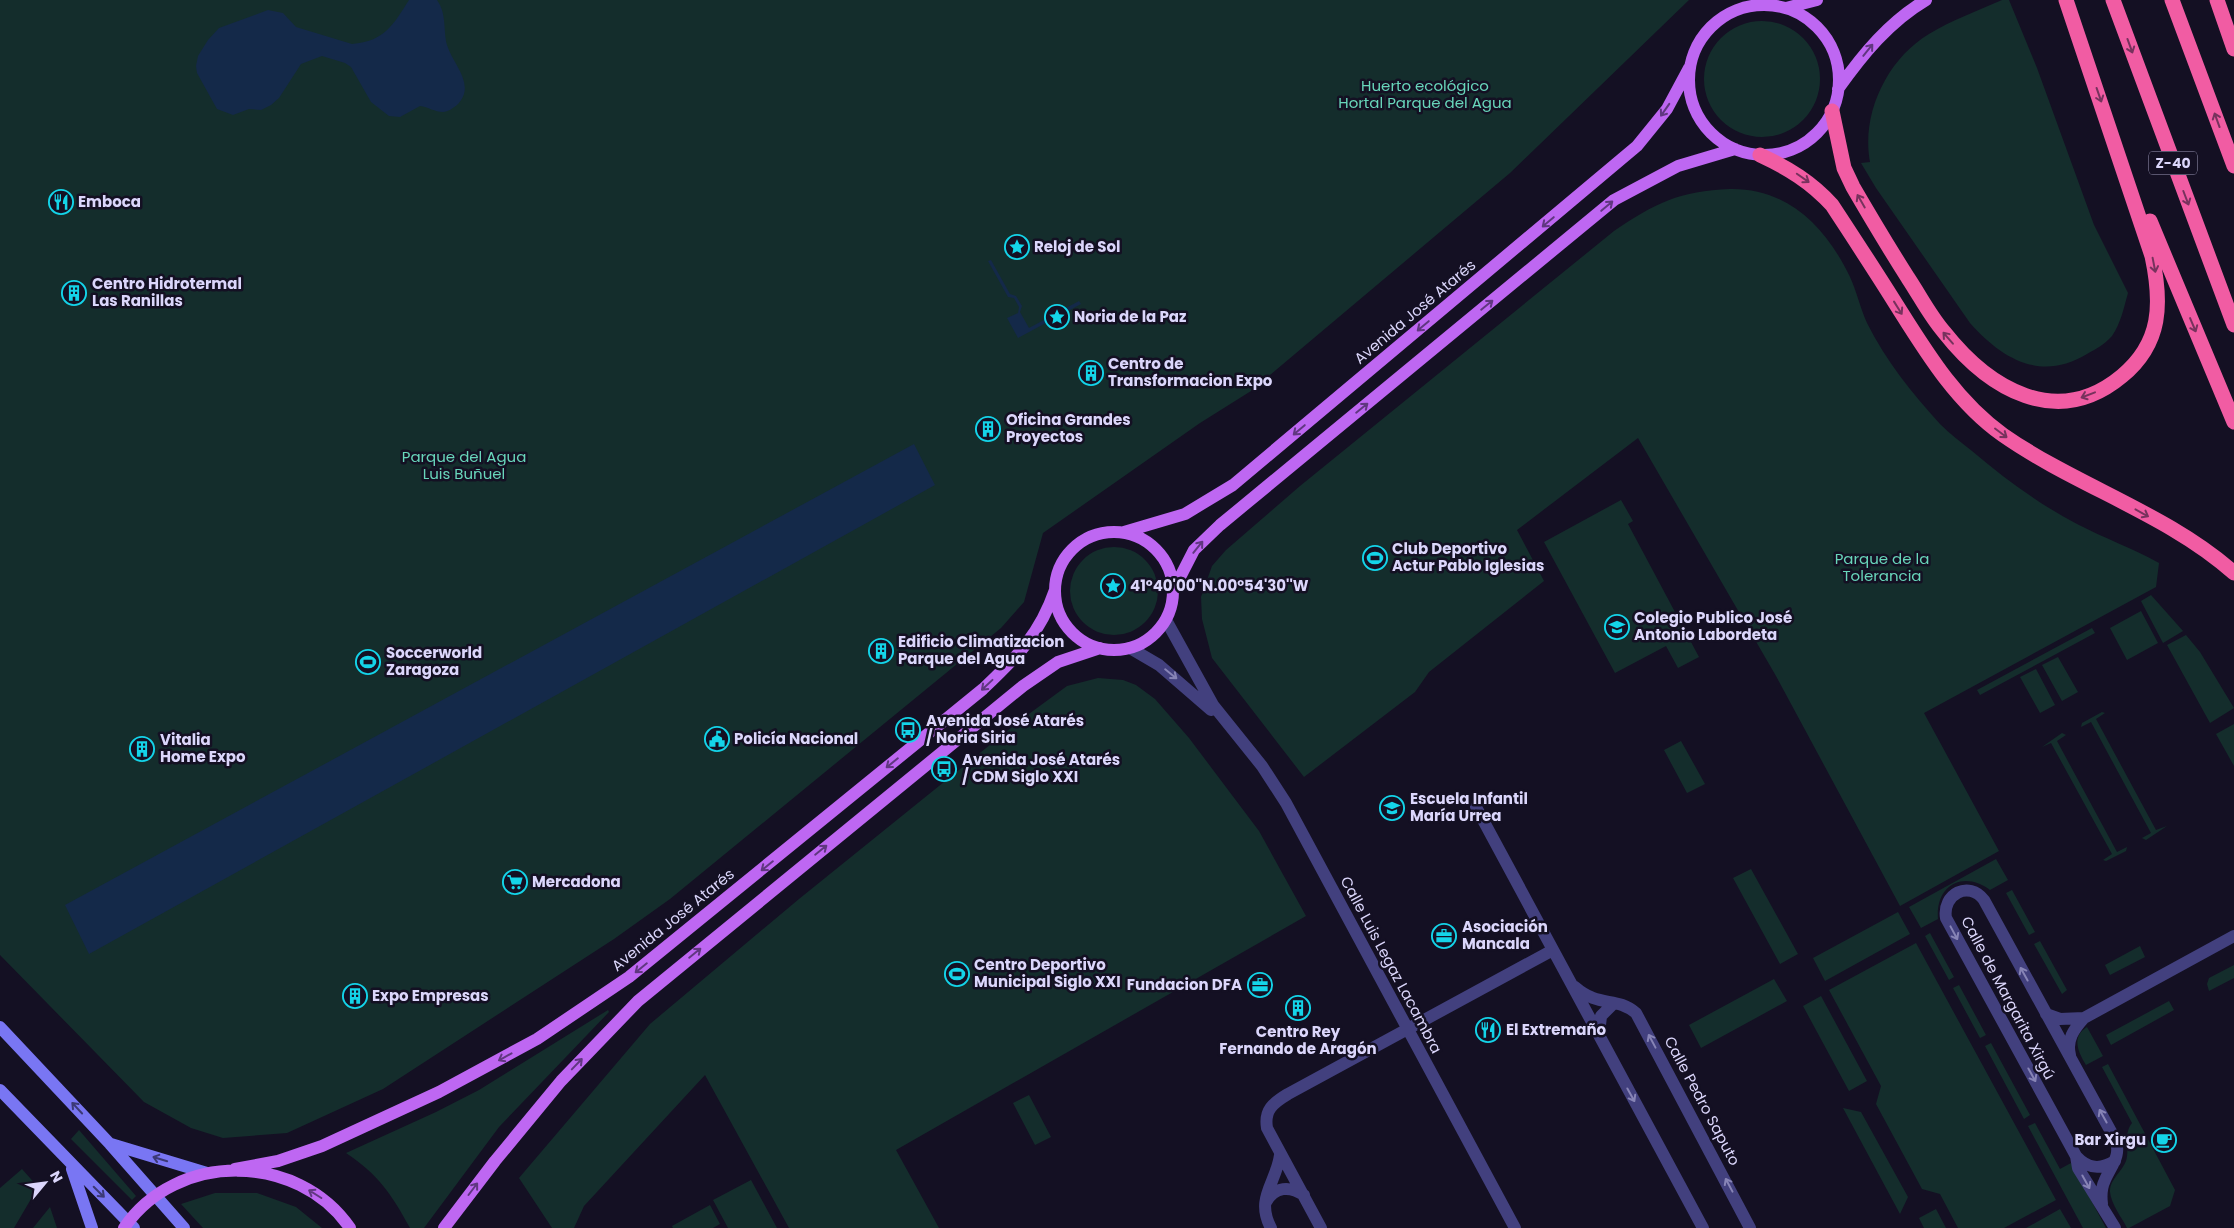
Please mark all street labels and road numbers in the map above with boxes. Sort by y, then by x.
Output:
road number: Z-40 [2149,152,2197,174]
street label: Avenida José Atarés [1350,254,1480,369]
street label: Avenida José Atarés [607,863,739,976]
street label: Calle Luis Legaz Lacambra [1336,872,1447,1057]
street label: Calle de Margarita Xirgú [1956,912,2060,1083]
street label: Calle Pedro Saputo [1659,1032,1745,1169]

